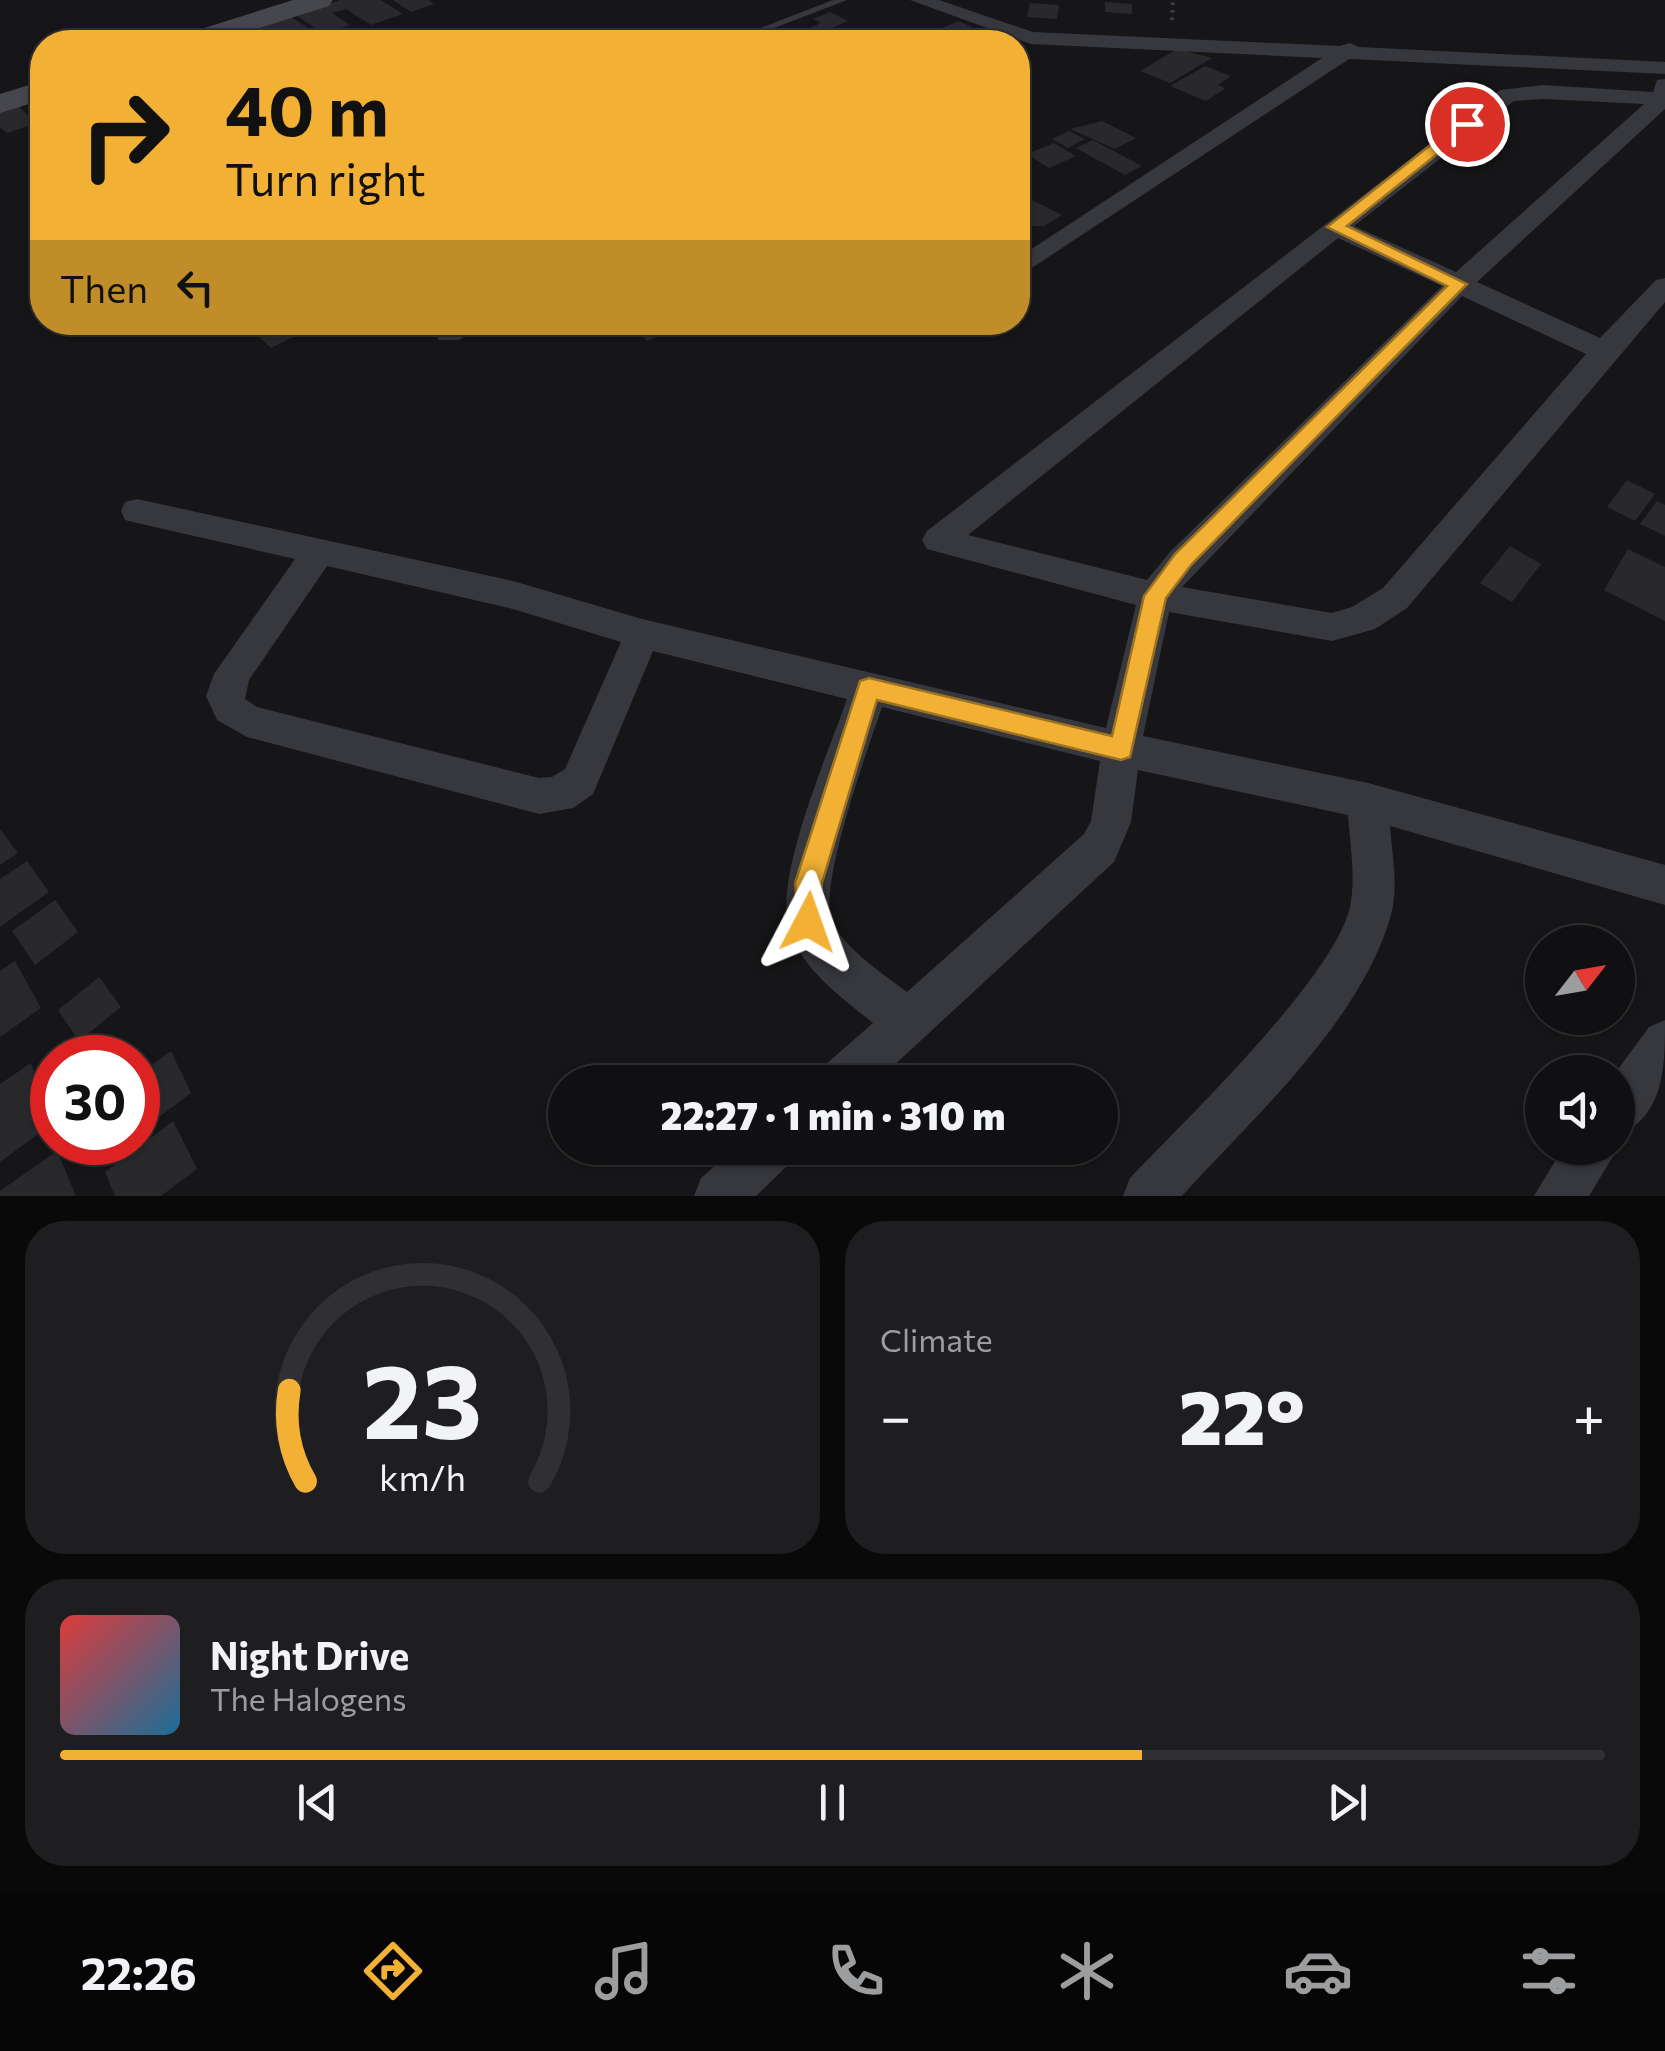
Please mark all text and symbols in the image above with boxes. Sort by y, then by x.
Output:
text: 40 m [225,65,389,150]
icon: right [60,70,190,200]
pin [1425,82,1510,167]
icon: arrive [1440,97,1495,152]
text: Turn right [225,150,426,205]
icon: left [168,260,223,315]
text: Then [60,264,148,311]
position arrow [756,870,860,974]
north arrow [1525,925,1635,1035]
map controls [1525,925,1635,1165]
speed limit sign: 30 [30,1035,160,1165]
button: sound [1525,1055,1635,1165]
text: 22:27 · 1 min · 310 m [660,1091,1006,1138]
text: Climate [880,1319,993,1359]
text: 23 [363,1333,482,1460]
text: 22° [1179,1369,1305,1460]
text: − [880,1381,911,1448]
text: + [1573,1381,1605,1448]
text: km/h [379,1455,466,1498]
text: Night Drive [210,1631,409,1678]
text: The Halogens [210,1678,407,1718]
icon: previous [290,1775,345,1830]
icon: pause [805,1775,860,1830]
icon: next [1320,1775,1375,1830]
icon: directions [358,1936,428,2006]
icon: music [589,1936,659,2006]
icon: phone [821,1936,891,2006]
icon: climate [1052,1936,1122,2006]
icon: car [1283,1936,1353,2006]
icon: filters [1514,1936,1584,2006]
text: 22:26 [81,1944,197,1999]

